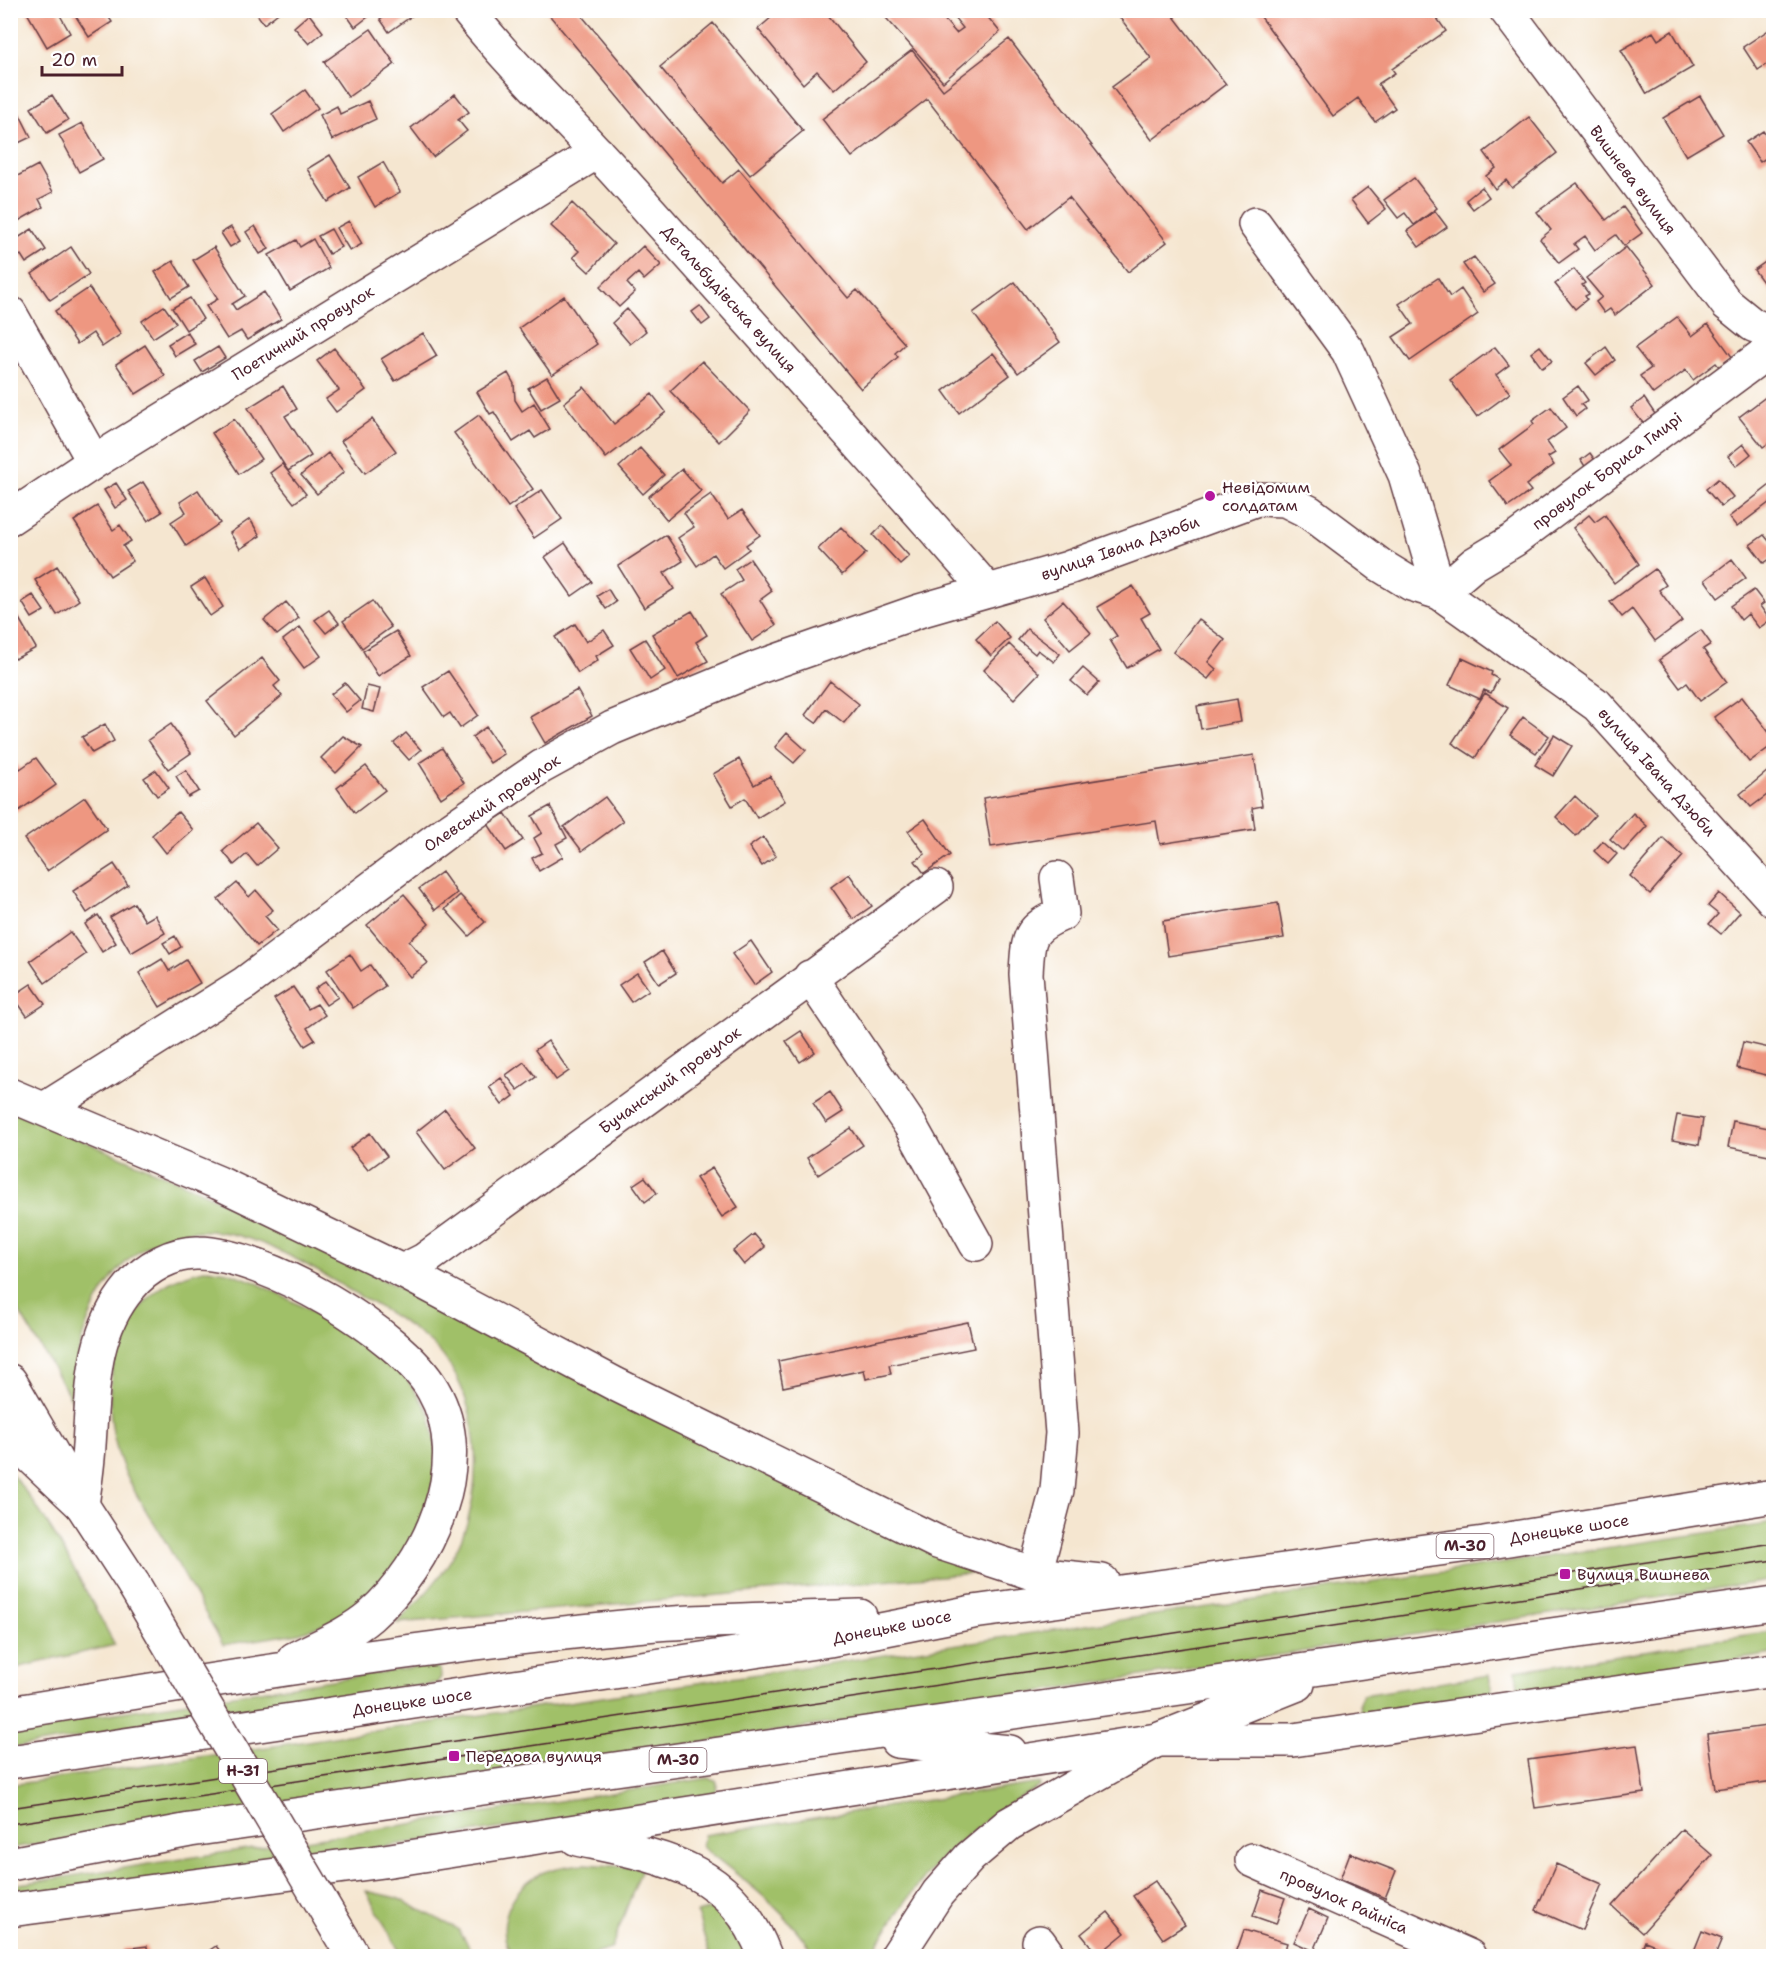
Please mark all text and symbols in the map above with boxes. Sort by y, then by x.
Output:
scale bar [42,39,122,77]
text: 20 m [51,48,97,72]
street label: Вишнева вулиця [1585,121,1681,239]
street label: Детальбудівська вулиця [657,221,801,377]
street label: Поетичний провулок [228,281,378,385]
street label: провулок Бориса Гмирі [1527,407,1687,535]
place label: Невідомим солдатам [1222,477,1310,516]
marker: Невідомим солдатам [1203,489,1217,503]
street label: вулиця Івана Дзюби [1038,511,1202,585]
street label: вулиця Івана Дзюби [1594,703,1720,841]
street label: Олевський провулок [420,749,565,857]
street label: Бучанський провулок [595,1021,745,1139]
street label: Донецьке шосе [1508,1509,1630,1549]
road number: М-30 [1436,1534,1494,1558]
place label: Вулиця Вишнева [1577,1564,1710,1585]
marker: Вулиця Вишнева [1558,1567,1572,1581]
street label: Донецьке шосе [831,1605,953,1649]
street label: Донецьке шосе [351,1683,473,1721]
place label: Передова вулиця [466,1746,602,1767]
road number: М-30 [650,1748,706,1772]
marker: Передова вулиця [447,1749,461,1763]
road number: Н-31 [219,1759,267,1783]
street label: провулок Райніса [1277,1863,1411,1939]

